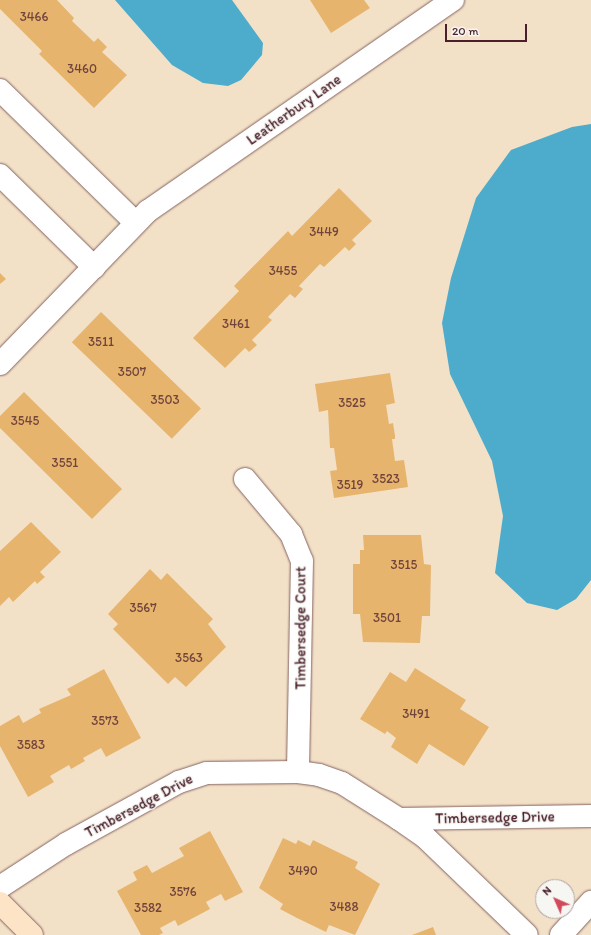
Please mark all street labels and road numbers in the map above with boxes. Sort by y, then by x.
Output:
street label: Leatherbury Lane [243,71,345,149]
street label: Timbersedge Court [292,567,310,689]
street label: Timbersedge Drive [82,770,196,842]
street label: Timbersedge Drive [435,808,555,828]

